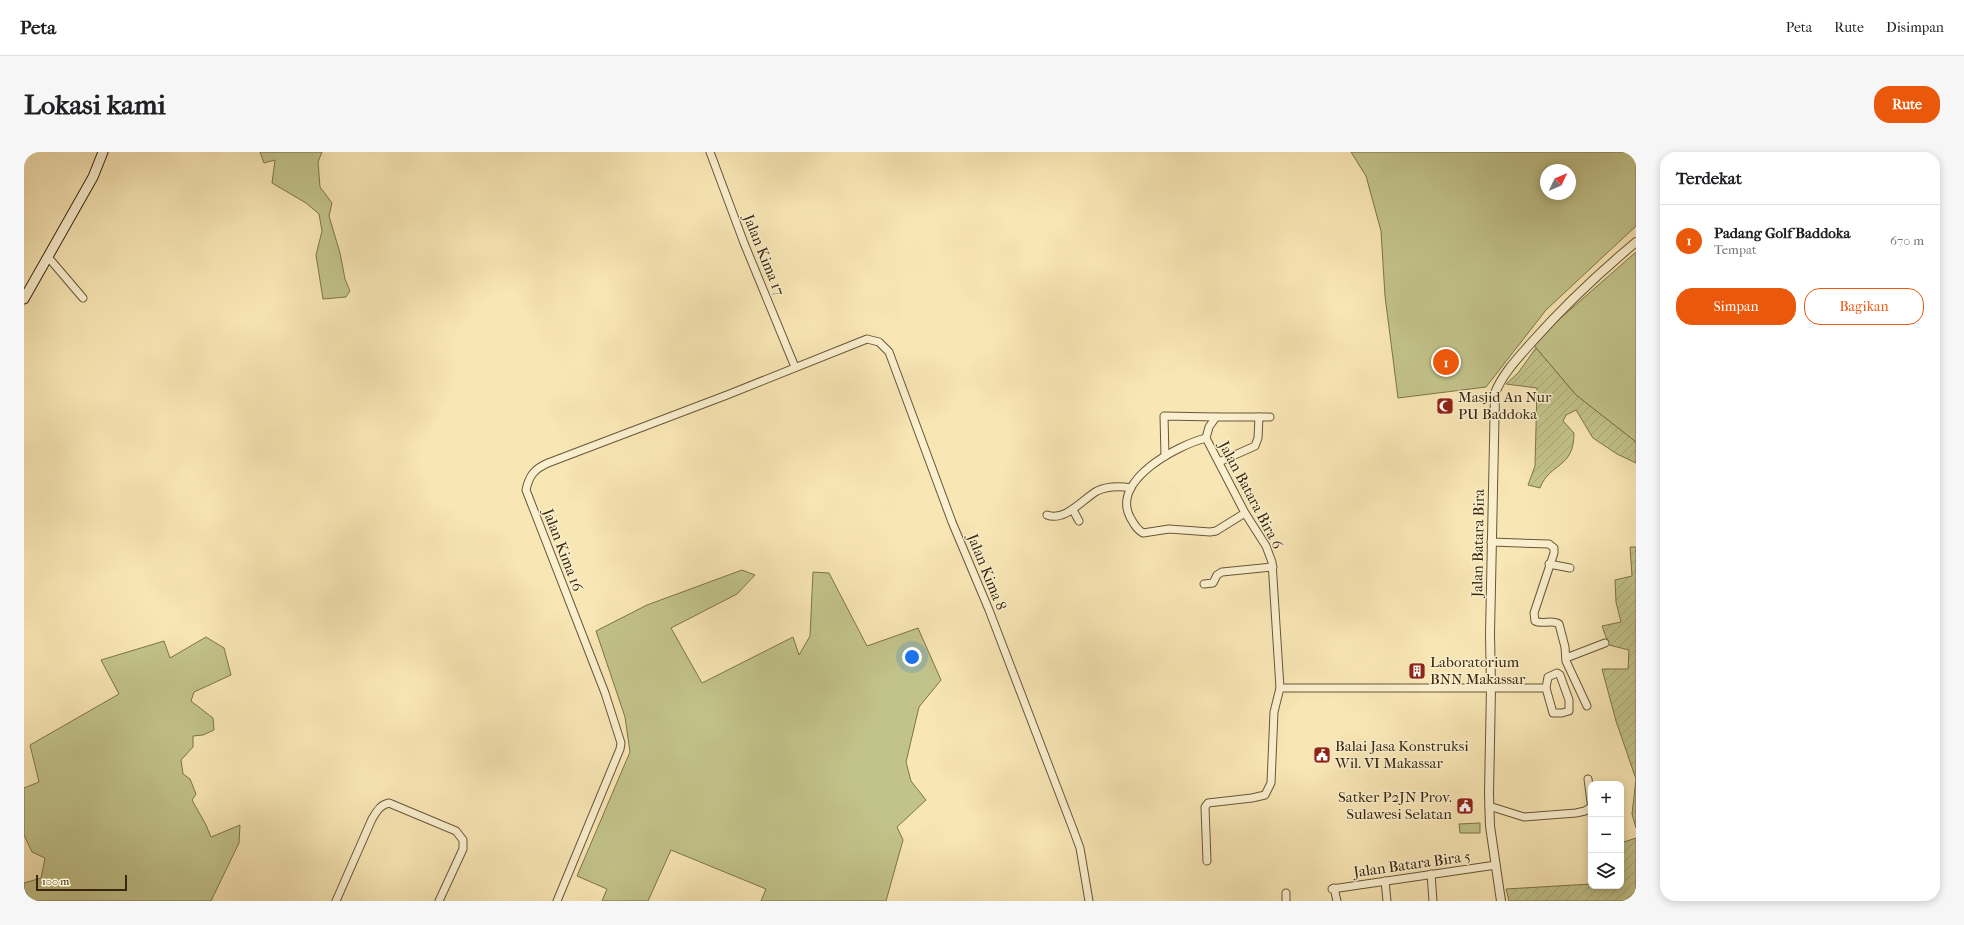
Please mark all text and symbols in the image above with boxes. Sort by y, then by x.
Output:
text: Peta [20,17,56,39]
text: Peta [1786,19,1812,36]
text: Rute [1834,19,1864,36]
text: Disimpan [1886,19,1944,36]
button: Rute [1874,86,1940,123]
text: Lokasi kami [24,88,166,121]
north arrow [1540,164,1576,200]
text: Terdekat [1676,168,1742,188]
street label: Jalan Kima 17 [739,211,788,298]
text: Padang Golf Baddoka [1714,224,1850,242]
text: 1 [1687,233,1691,248]
text: 670 m [1890,233,1924,248]
text: Tempat [1714,242,1757,257]
button: Simpan [1676,288,1796,325]
button: Bagikan [1804,288,1924,325]
pin: 1 [1433,347,1459,377]
place label: Masjid An Nur PU Baddoka [1458,388,1552,423]
mosque icon: Masjid An Nur PU Baddoka [1435,396,1455,416]
street label: Jalan Batara Bira 6 [1215,437,1287,553]
street label: Jalan Batara Bira [1468,488,1488,598]
street label: Jalan Kima 16 [539,505,587,594]
street label: Jalan Kima 8 [963,530,1010,613]
your location [902,647,922,667]
place label: Laboratorium BNN Makassar [1430,653,1526,688]
building icon: Laboratorium BNN Makassar [1407,661,1427,681]
place label: Balai Jasa Konstruksi Wil. VI Makassar [1334,737,1469,772]
public building icon: Balai Jasa Konstruksi Wil. VI Makassar [1312,745,1332,765]
map controls [1588,781,1624,889]
button: + [1588,781,1624,817]
place label: Satker P2JN Prov. Sulawesi Selatan [1338,788,1452,823]
public building icon: Satker P2JN Prov. Sulawesi Selatan [1455,796,1475,816]
button: − [1588,817,1624,853]
street label: Jalan Batara Bira 5 [1351,847,1472,881]
button: layers [1588,853,1624,889]
scale bar [36,873,127,892]
text: 100 m [42,875,70,888]

